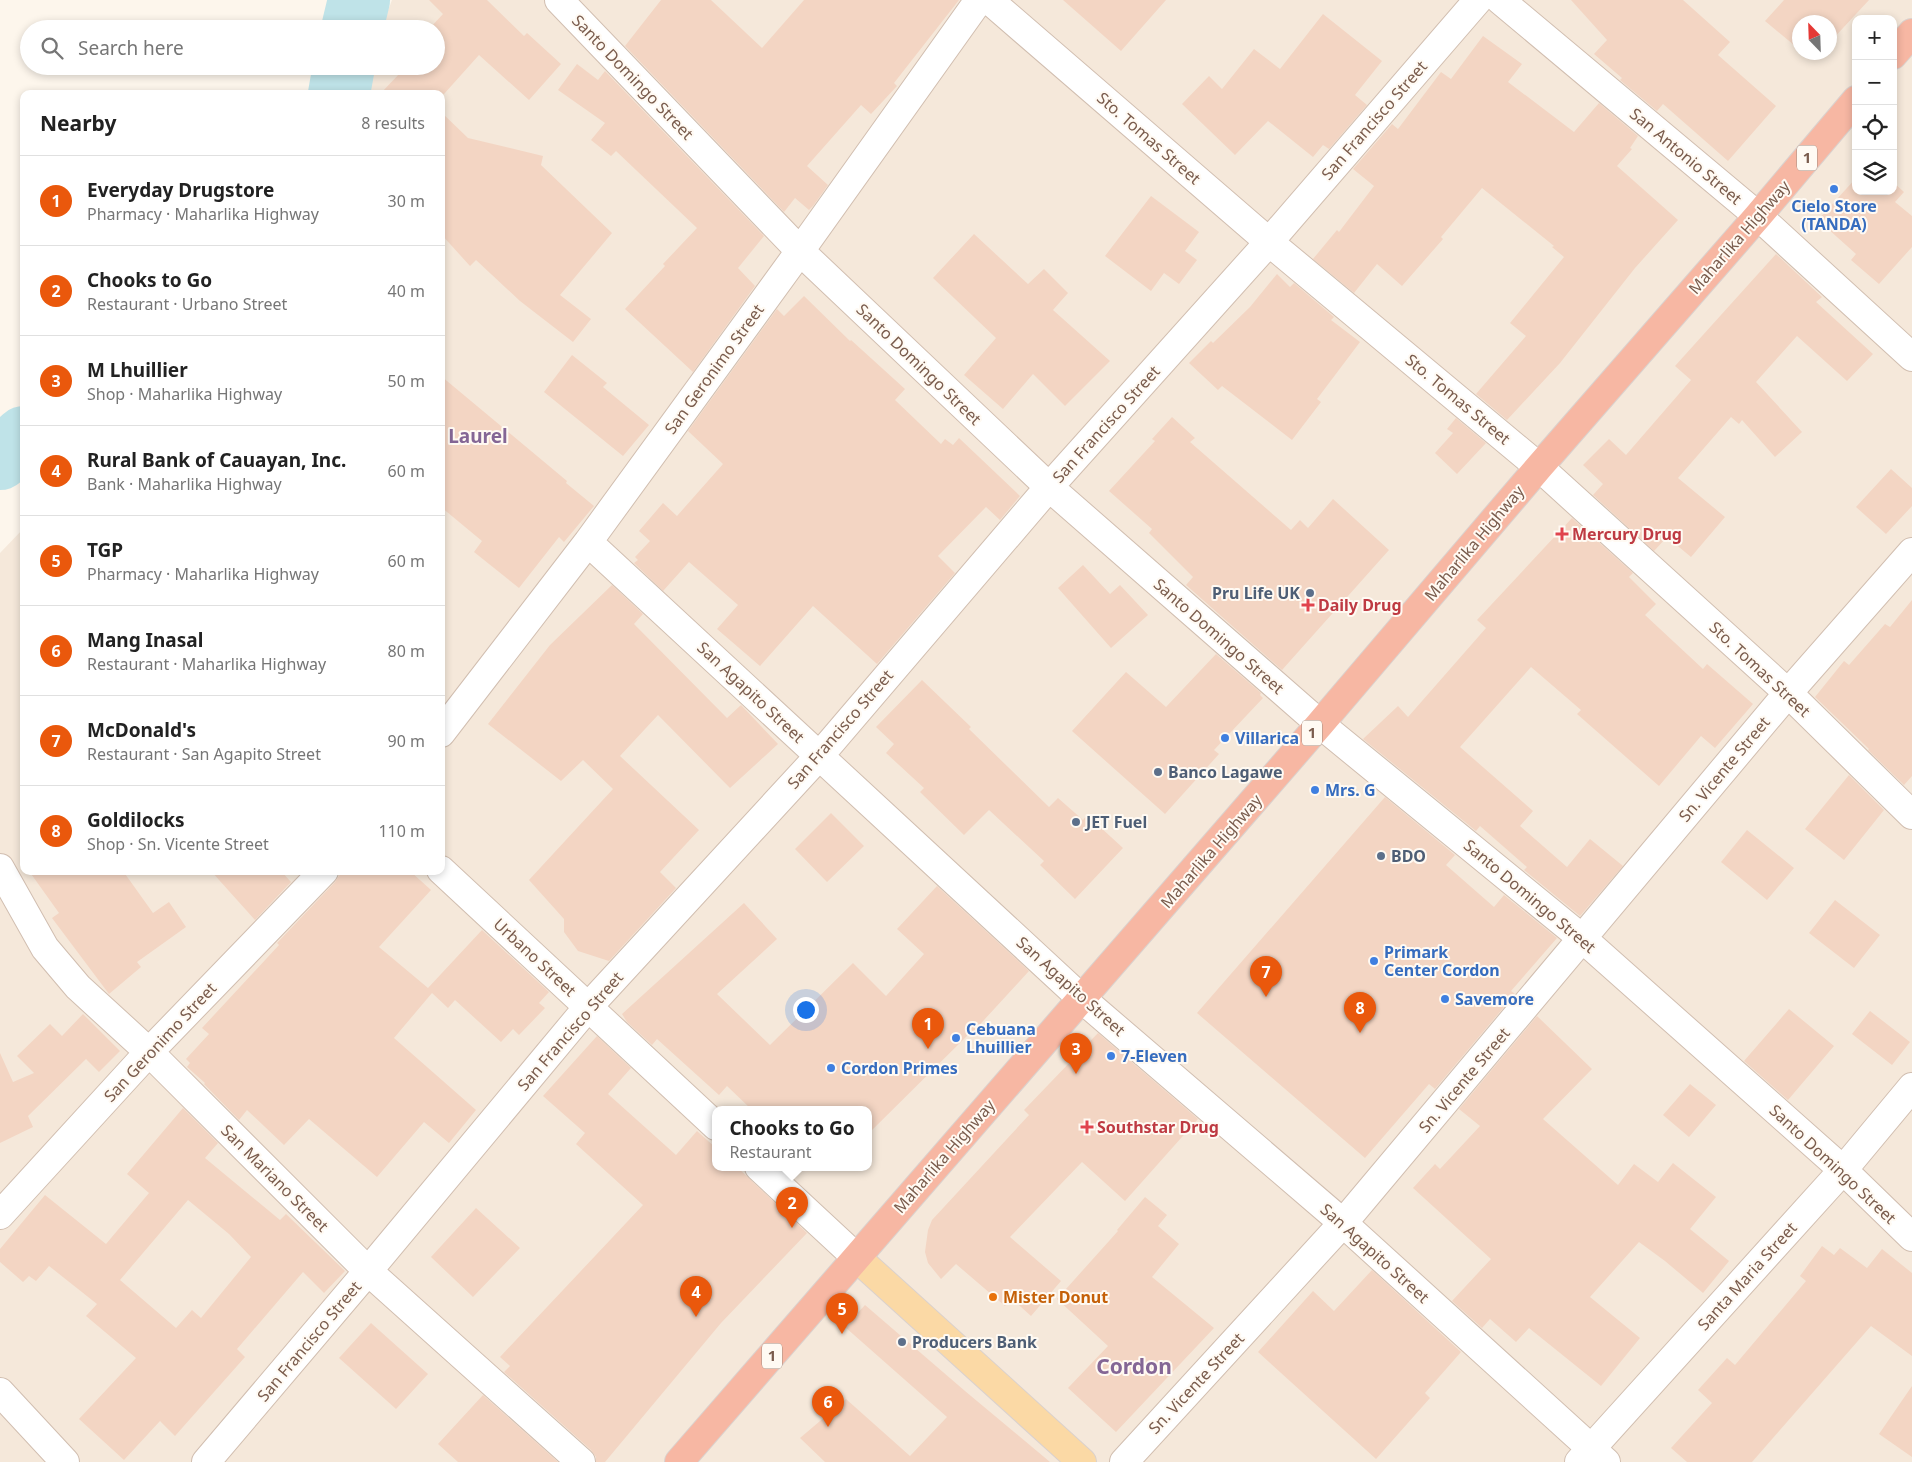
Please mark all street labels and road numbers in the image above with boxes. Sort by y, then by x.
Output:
street label: Santo Domingo Street [567,10,699,144]
street label: San Francisco Street [1316,56,1432,184]
street label: Sto. Tomas Street [1093,87,1206,189]
street label: San Antonio Street [1625,103,1747,210]
road number: 1 [1797,146,1817,170]
street label: Maharlika Highway [1683,175,1795,299]
street label: Santo Domingo Street [852,298,986,430]
street label: San Geronimo Street [659,299,769,439]
street label: Sto. Tomas Street [1401,349,1515,450]
street label: San Francisco Street [1047,360,1165,487]
street label: Maharlika Highway [1419,480,1529,605]
street label: Santo Domingo Street [1149,573,1289,699]
street label: Sto. Tomas Street [1705,616,1815,722]
street label: San Agapito Street [693,637,810,748]
street label: San Francisco Street [782,665,898,793]
street label: Sn. Vicente Street [1673,712,1775,826]
road number: 1 [1302,720,1322,746]
street label: Maharlika Highway [1155,789,1267,913]
street label: Santo Domingo Street [1459,834,1601,958]
street label: Urbano Street [489,913,581,1001]
street label: San Agapito Street [1012,931,1130,1041]
street label: San Francisco Street [512,967,628,1095]
street label: San Geronimo Street [99,977,221,1107]
street label: Sn. Vicente Street [1413,1023,1515,1137]
street label: Maharlika Highway [888,1094,1000,1218]
street label: Santo Domingo Street [1765,1099,1901,1229]
street label: San Mariano Street [217,1120,334,1237]
street label: San Agapito Street [1316,1198,1434,1308]
street label: Santa Maria Street [1692,1217,1802,1335]
street label: San Francisco Street [252,1276,366,1406]
street label: Sn. Vicente Street [1143,1327,1249,1438]
road number: 1 [762,1344,782,1368]

